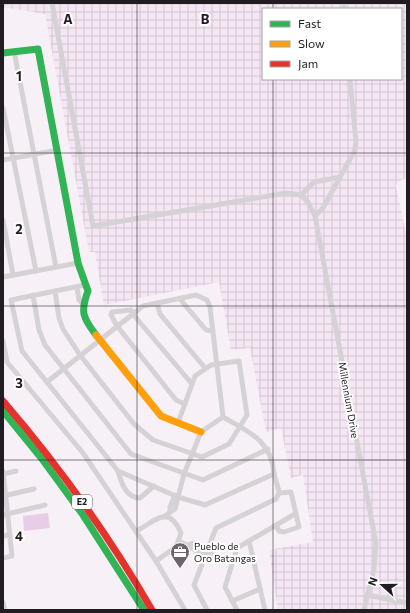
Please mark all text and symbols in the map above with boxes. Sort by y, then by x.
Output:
legend [262,8,402,80]
text: A [63,11,73,27]
text: B [201,11,210,27]
text: Fast [298,16,321,30]
text: Slow [298,36,325,50]
text: Jam [298,56,318,71]
text: 1 [16,68,22,84]
text: 2 [15,221,23,237]
street label: Millennium Drive [336,361,362,439]
text: 3 [15,375,23,391]
road number: E2 [72,495,92,509]
text: 4 [15,528,23,544]
place label: Pueblo de Oro Batangas [194,540,256,564]
office icon: Pueblo de Oro Batangas [169,541,191,569]
north arrow [362,565,402,605]
text: N [365,575,380,587]

